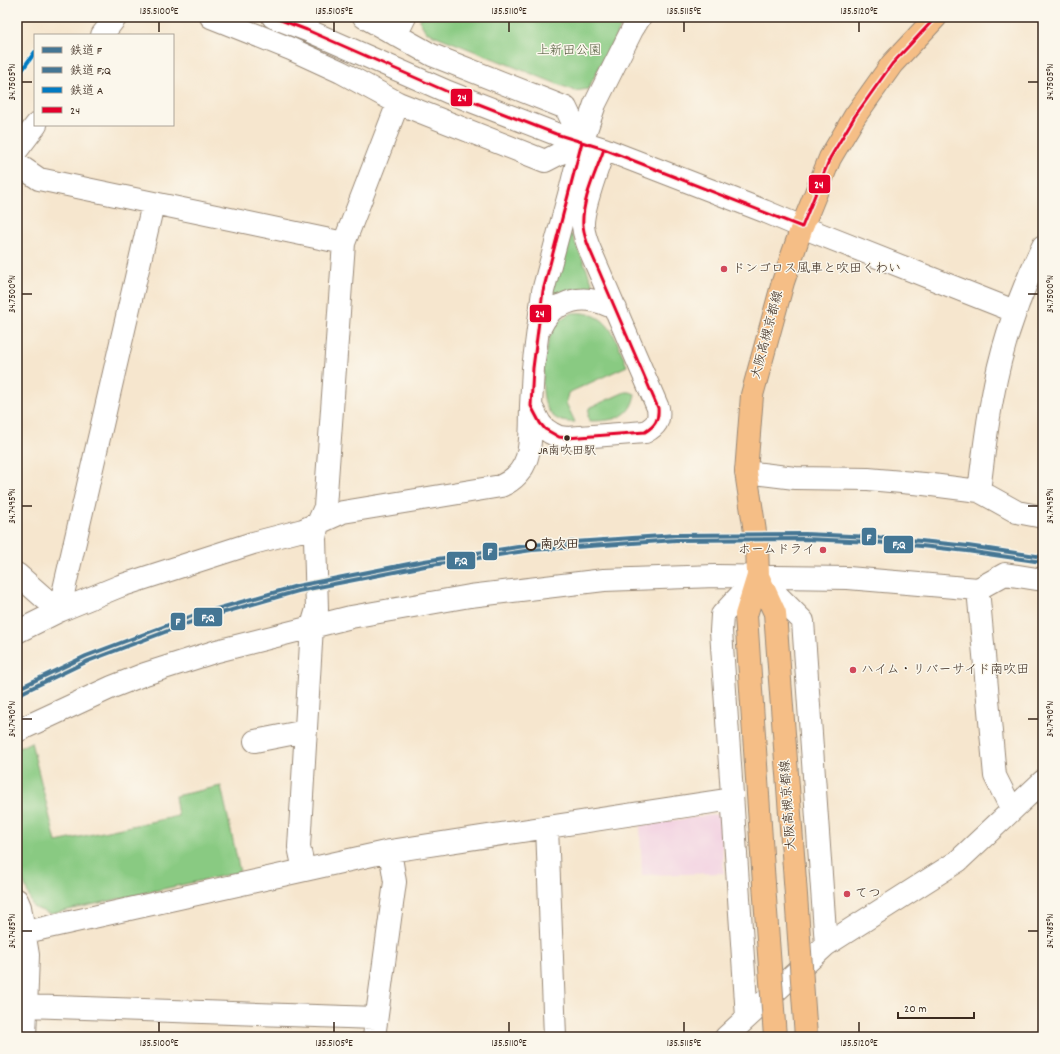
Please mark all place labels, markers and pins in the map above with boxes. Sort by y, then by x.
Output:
place label: ドンゴロス風車と吹田くわい [732,260,901,279]
marker: ドンゴロス風車と吹田くわい [719,264,729,274]
marker: JR南吹田駅 [562,433,572,443]
place label: JR南吹田駅 [538,443,596,460]
place label: 南吹田 [540,536,579,555]
marker: 南吹田 [525,539,537,551]
place label: ホームドライ [738,541,815,560]
marker: ホームドライ [818,545,828,555]
place label: ハイム・リバーサイド南吹田 [861,661,1029,680]
marker: ハイム・リバーサイド南吹田 [848,665,858,675]
place label: てつ [855,885,881,904]
marker: てつ [842,889,852,899]

